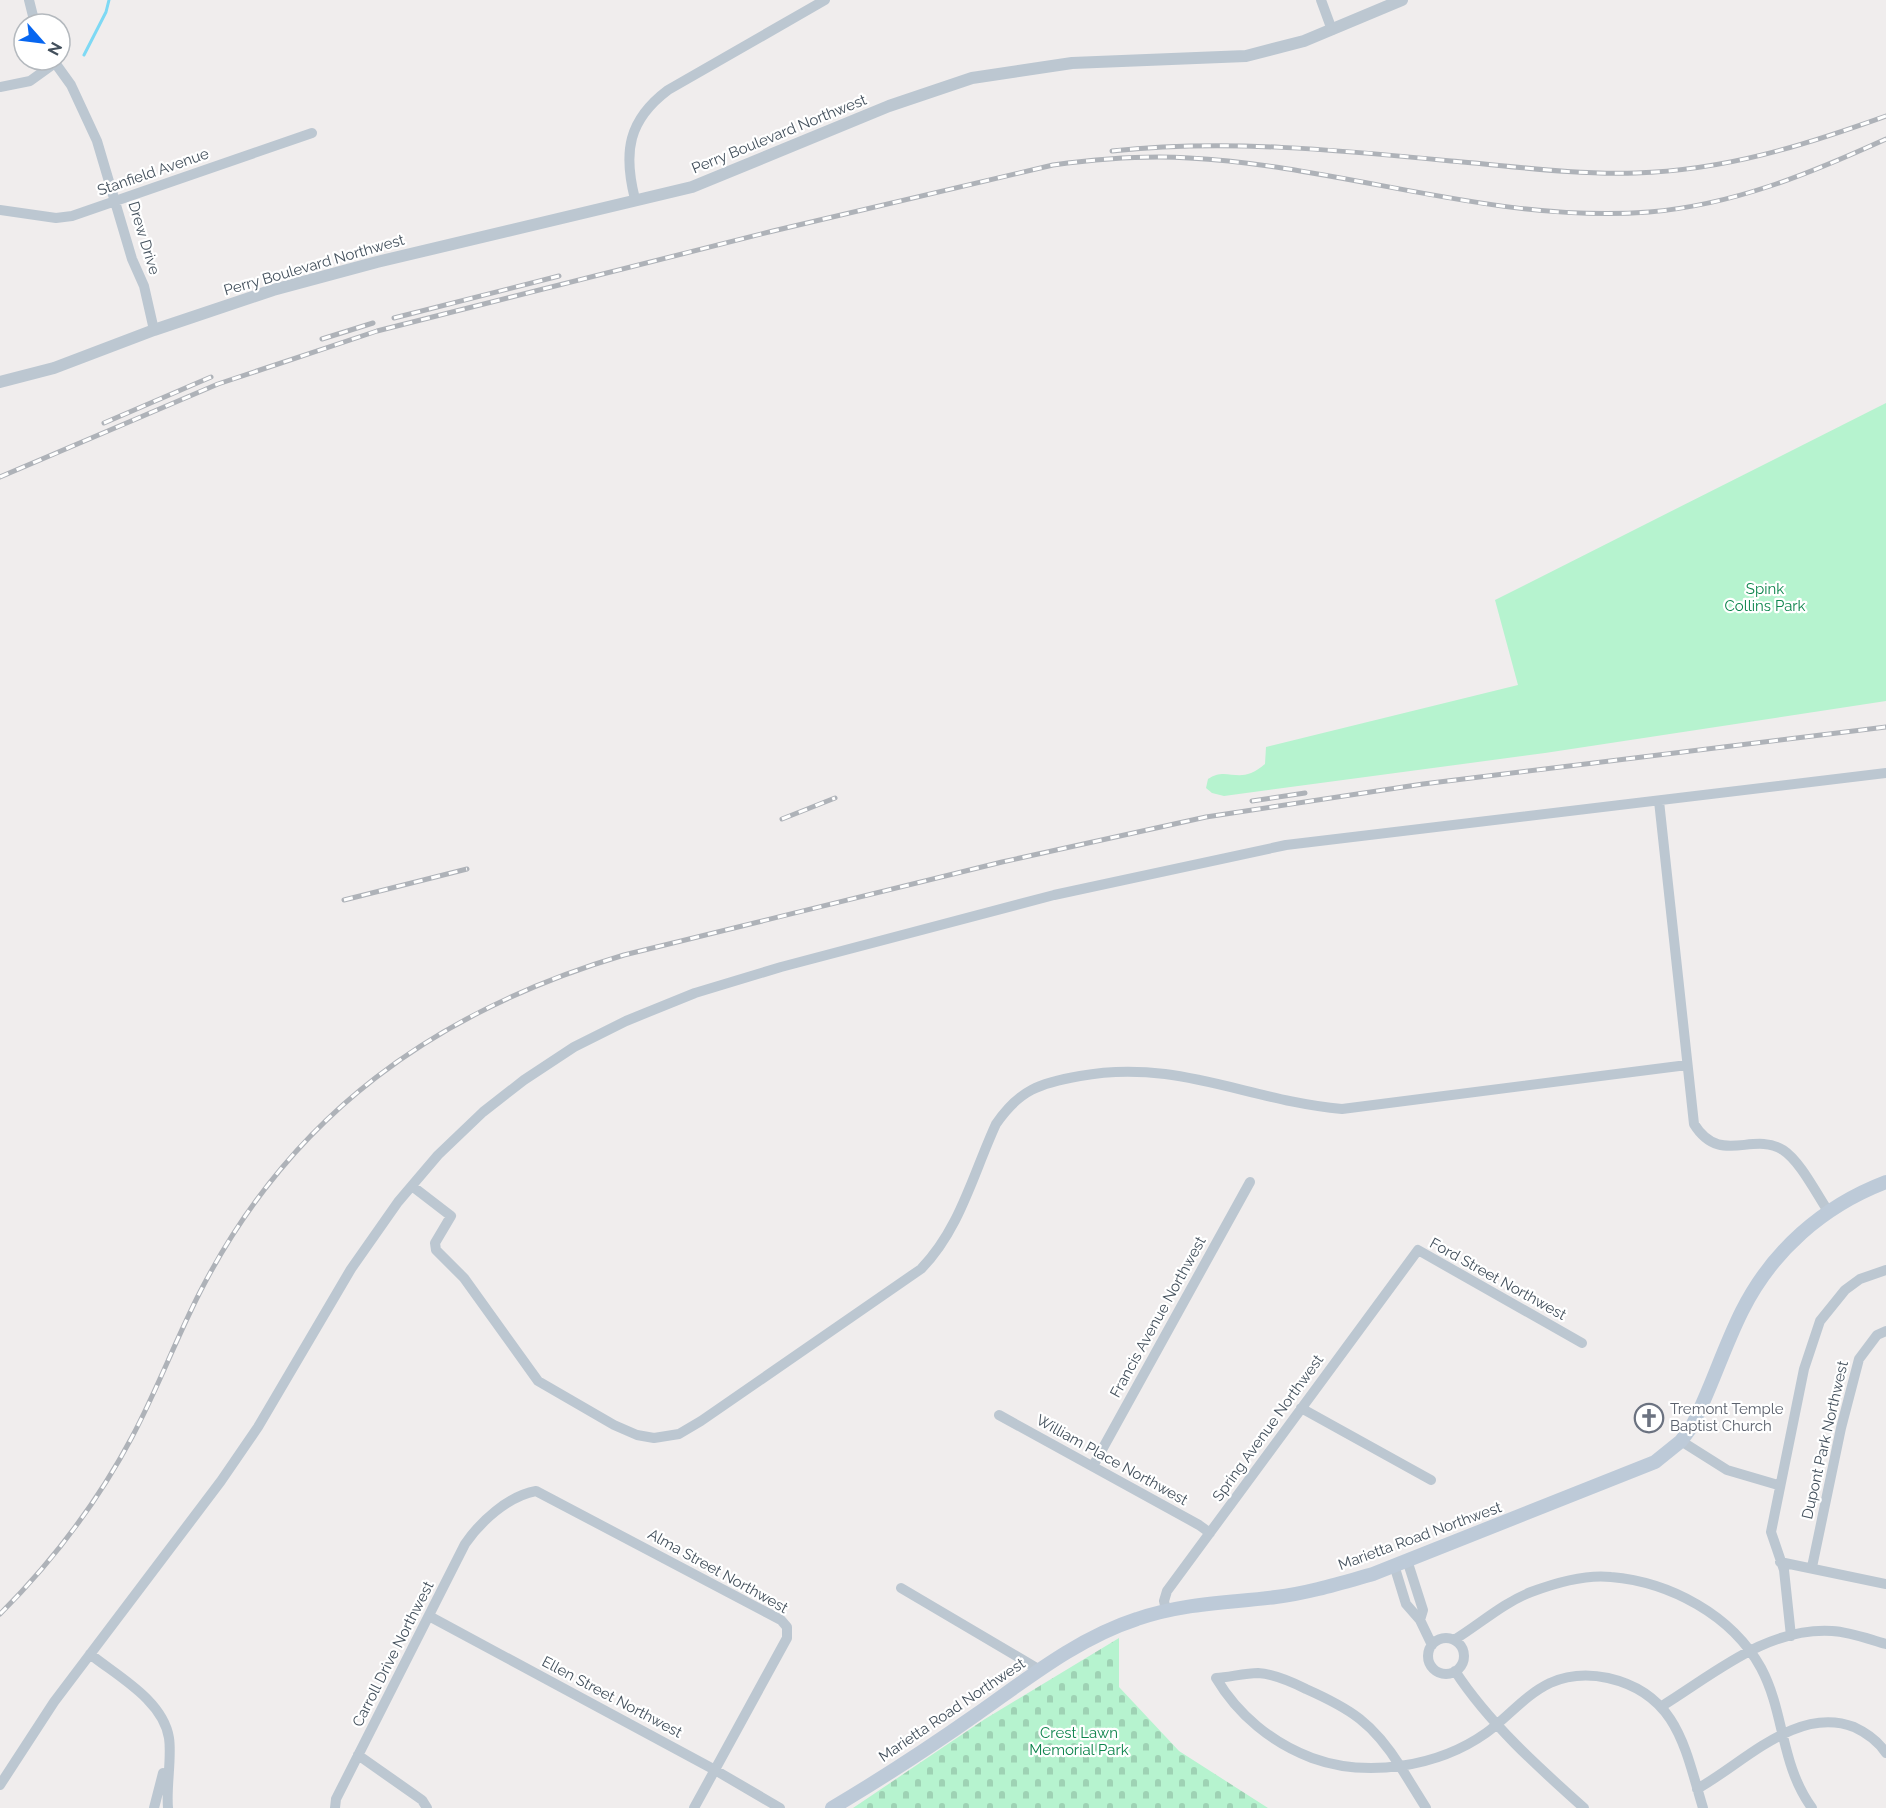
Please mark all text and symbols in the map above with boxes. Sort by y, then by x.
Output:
north arrow [12,12,72,72]
text: N [44,39,66,59]
street label: Perry Boulevard Northwest [689,91,869,177]
street label: Stanfield Avenue [95,144,211,199]
street label: Drew Drive [124,199,164,277]
street label: Perry Boulevard Northwest [222,231,406,299]
park label: Spink Collins Park [1724,580,1806,615]
street label: Francis Avenue Northwest [1106,1233,1210,1401]
street label: Ford Street Northwest [1427,1234,1569,1324]
street label: Spring Avenue Northwest [1209,1351,1327,1505]
street label: Dupont Park Northwest [1798,1359,1852,1521]
place label: Tremont Temple Baptist Church [1670,1400,1784,1435]
church icon: Tremont Temple Baptist Church [1633,1402,1665,1434]
street label: William Place Northwest [1033,1411,1191,1509]
street label: Marietta Road Northwest [1336,1498,1504,1574]
street label: Alma Street Northwest [645,1525,791,1617]
street label: Carroll Drive Northwest [348,1578,438,1730]
street label: Ellen Street Northwest [539,1652,685,1742]
street label: Marietta Road Northwest [875,1654,1029,1766]
park label: Crest Lawn Memorial Park [1029,1724,1129,1759]

